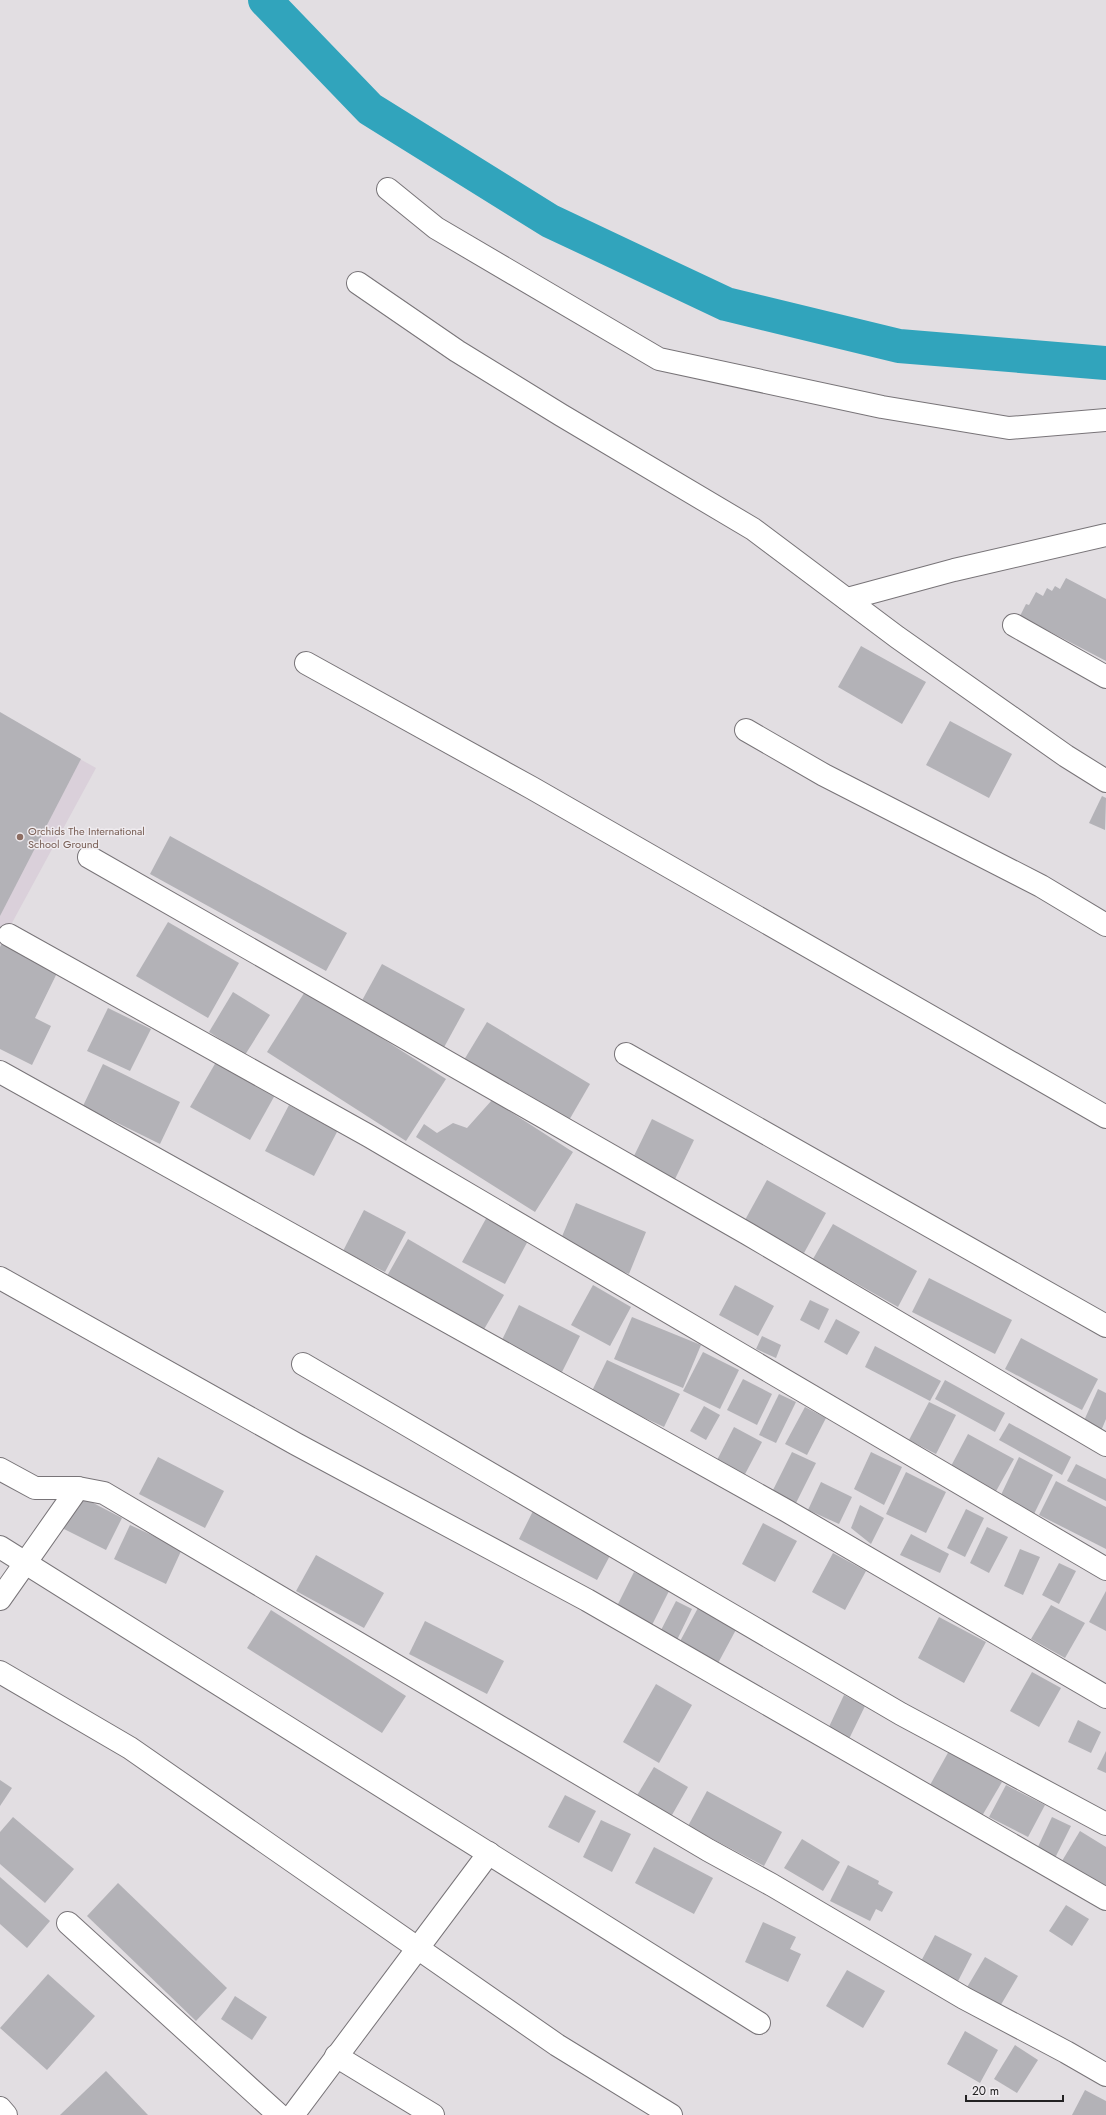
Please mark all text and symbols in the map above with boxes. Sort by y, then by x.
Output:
place label: Orchids The International School Ground [28,823,145,852]
marker: Orchids The International School Ground [15,832,25,842]
scale bar [966,2077,1063,2103]
text: 20 m [972,2082,999,2100]

